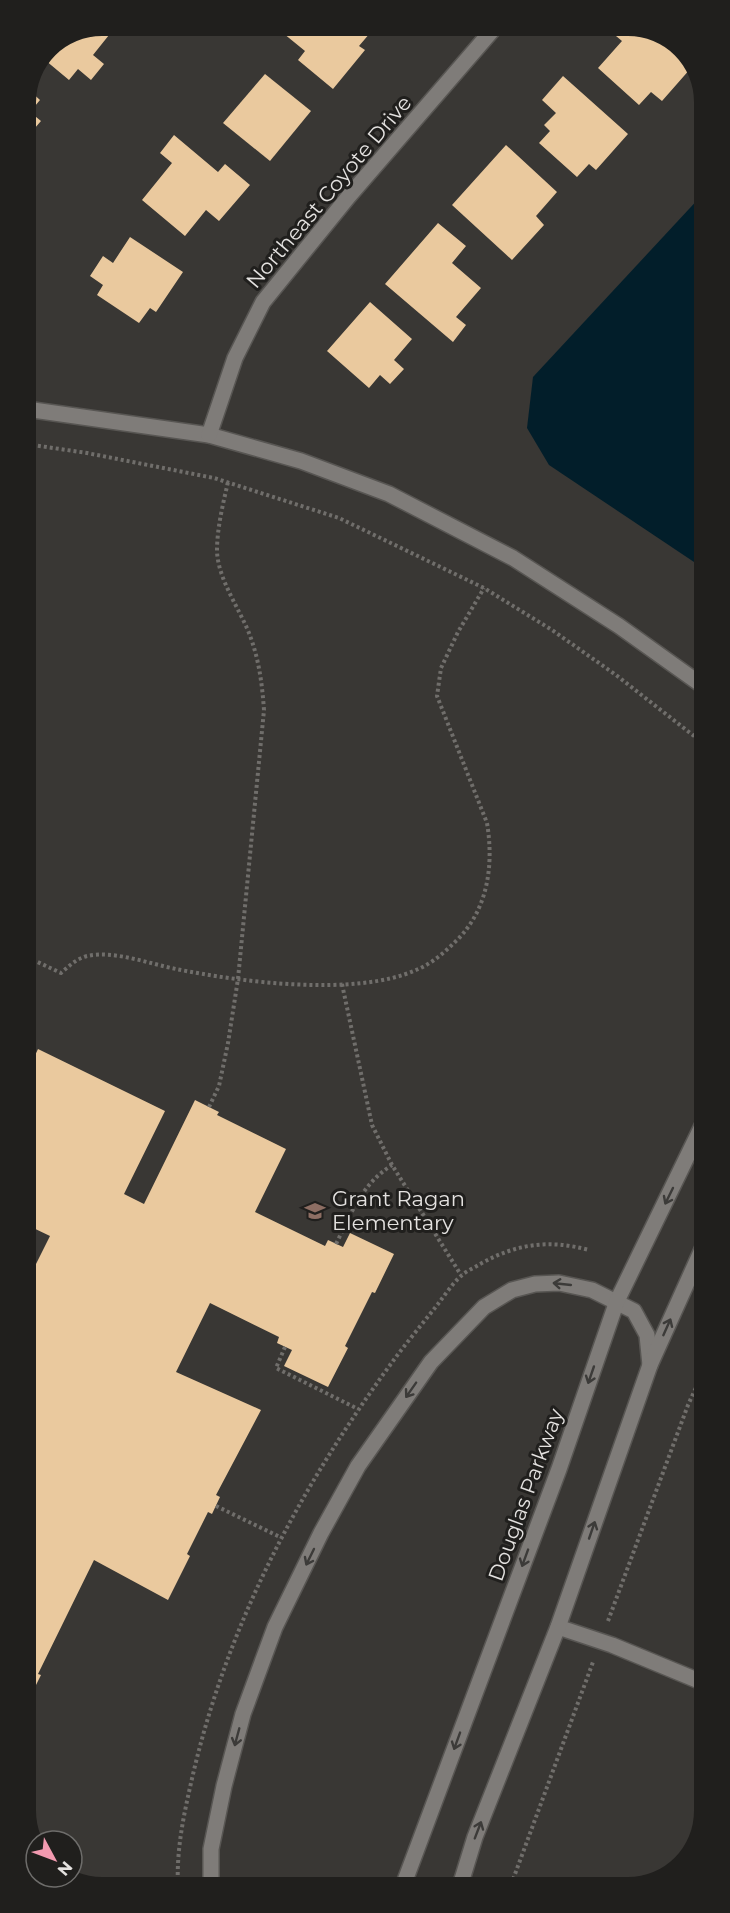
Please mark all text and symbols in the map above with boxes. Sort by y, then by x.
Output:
street label: Northeast Coyote Drive [241,90,416,293]
place label: Grant Ragan Elementary [332,1186,465,1235]
one-way arrow [663,1187,675,1204]
school or university icon: Grant Ragan Elementary [303,1199,327,1223]
one-way arrow [552,1278,572,1289]
one-way arrow [661,1319,673,1337]
one-way arrow [585,1365,596,1384]
one-way arrow [405,1382,417,1398]
street label: Douglas Parkway [483,1405,569,1584]
one-way arrow [587,1521,598,1540]
one-way arrow [303,1547,315,1565]
one-way arrow [519,1548,530,1567]
one-way arrow [230,1727,242,1746]
one-way arrow [451,1731,462,1750]
one-way arrow [473,1821,484,1840]
north arrow [24,1829,84,1889]
text: N [54,1857,76,1880]

